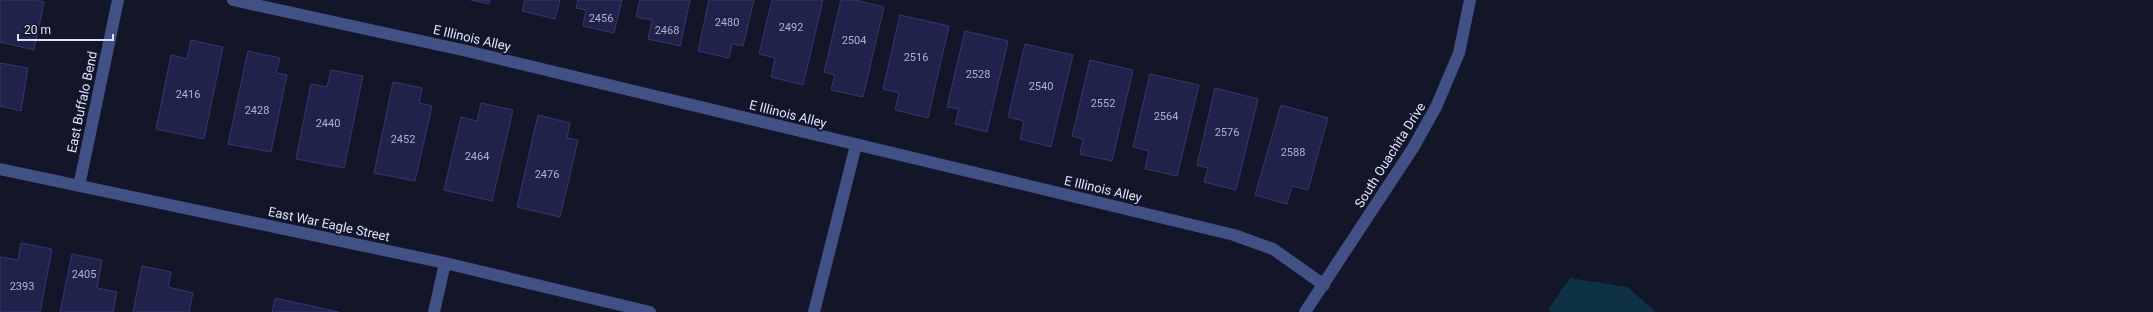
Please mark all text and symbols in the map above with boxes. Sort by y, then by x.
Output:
house number: 2456 [589,12,613,25]
scale bar [18,16,113,42]
house number: 2480 [715,16,739,29]
house number: 2492 [779,21,803,34]
street label: E Illinois Alley [432,22,512,54]
text: 20 m [24,23,51,37]
house number: 2468 [655,24,679,37]
house number: 2504 [842,34,866,47]
street label: East Buffalo Bend [64,50,100,154]
house number: 2516 [904,51,928,64]
house number: 2528 [966,68,990,81]
house number: 2540 [1029,80,1053,93]
house number: 2416 [176,88,200,101]
street label: E Illinois Alley [748,97,828,131]
house number: 2552 [1091,97,1115,110]
street label: South Ouachita Drive [1352,100,1428,210]
house number: 2428 [245,104,269,117]
house number: 2564 [1154,110,1178,123]
house number: 2440 [316,117,340,130]
house number: 2576 [1215,126,1239,139]
house number: 2452 [391,133,415,146]
house number: 2588 [1281,146,1305,159]
house number: 2464 [465,150,489,163]
house number: 2476 [535,168,559,181]
street label: E Illinois Alley [1063,173,1143,205]
street label: East War Eagle Street [267,204,391,244]
house number: 2405 [72,268,96,281]
house number: 2393 [10,280,34,293]

